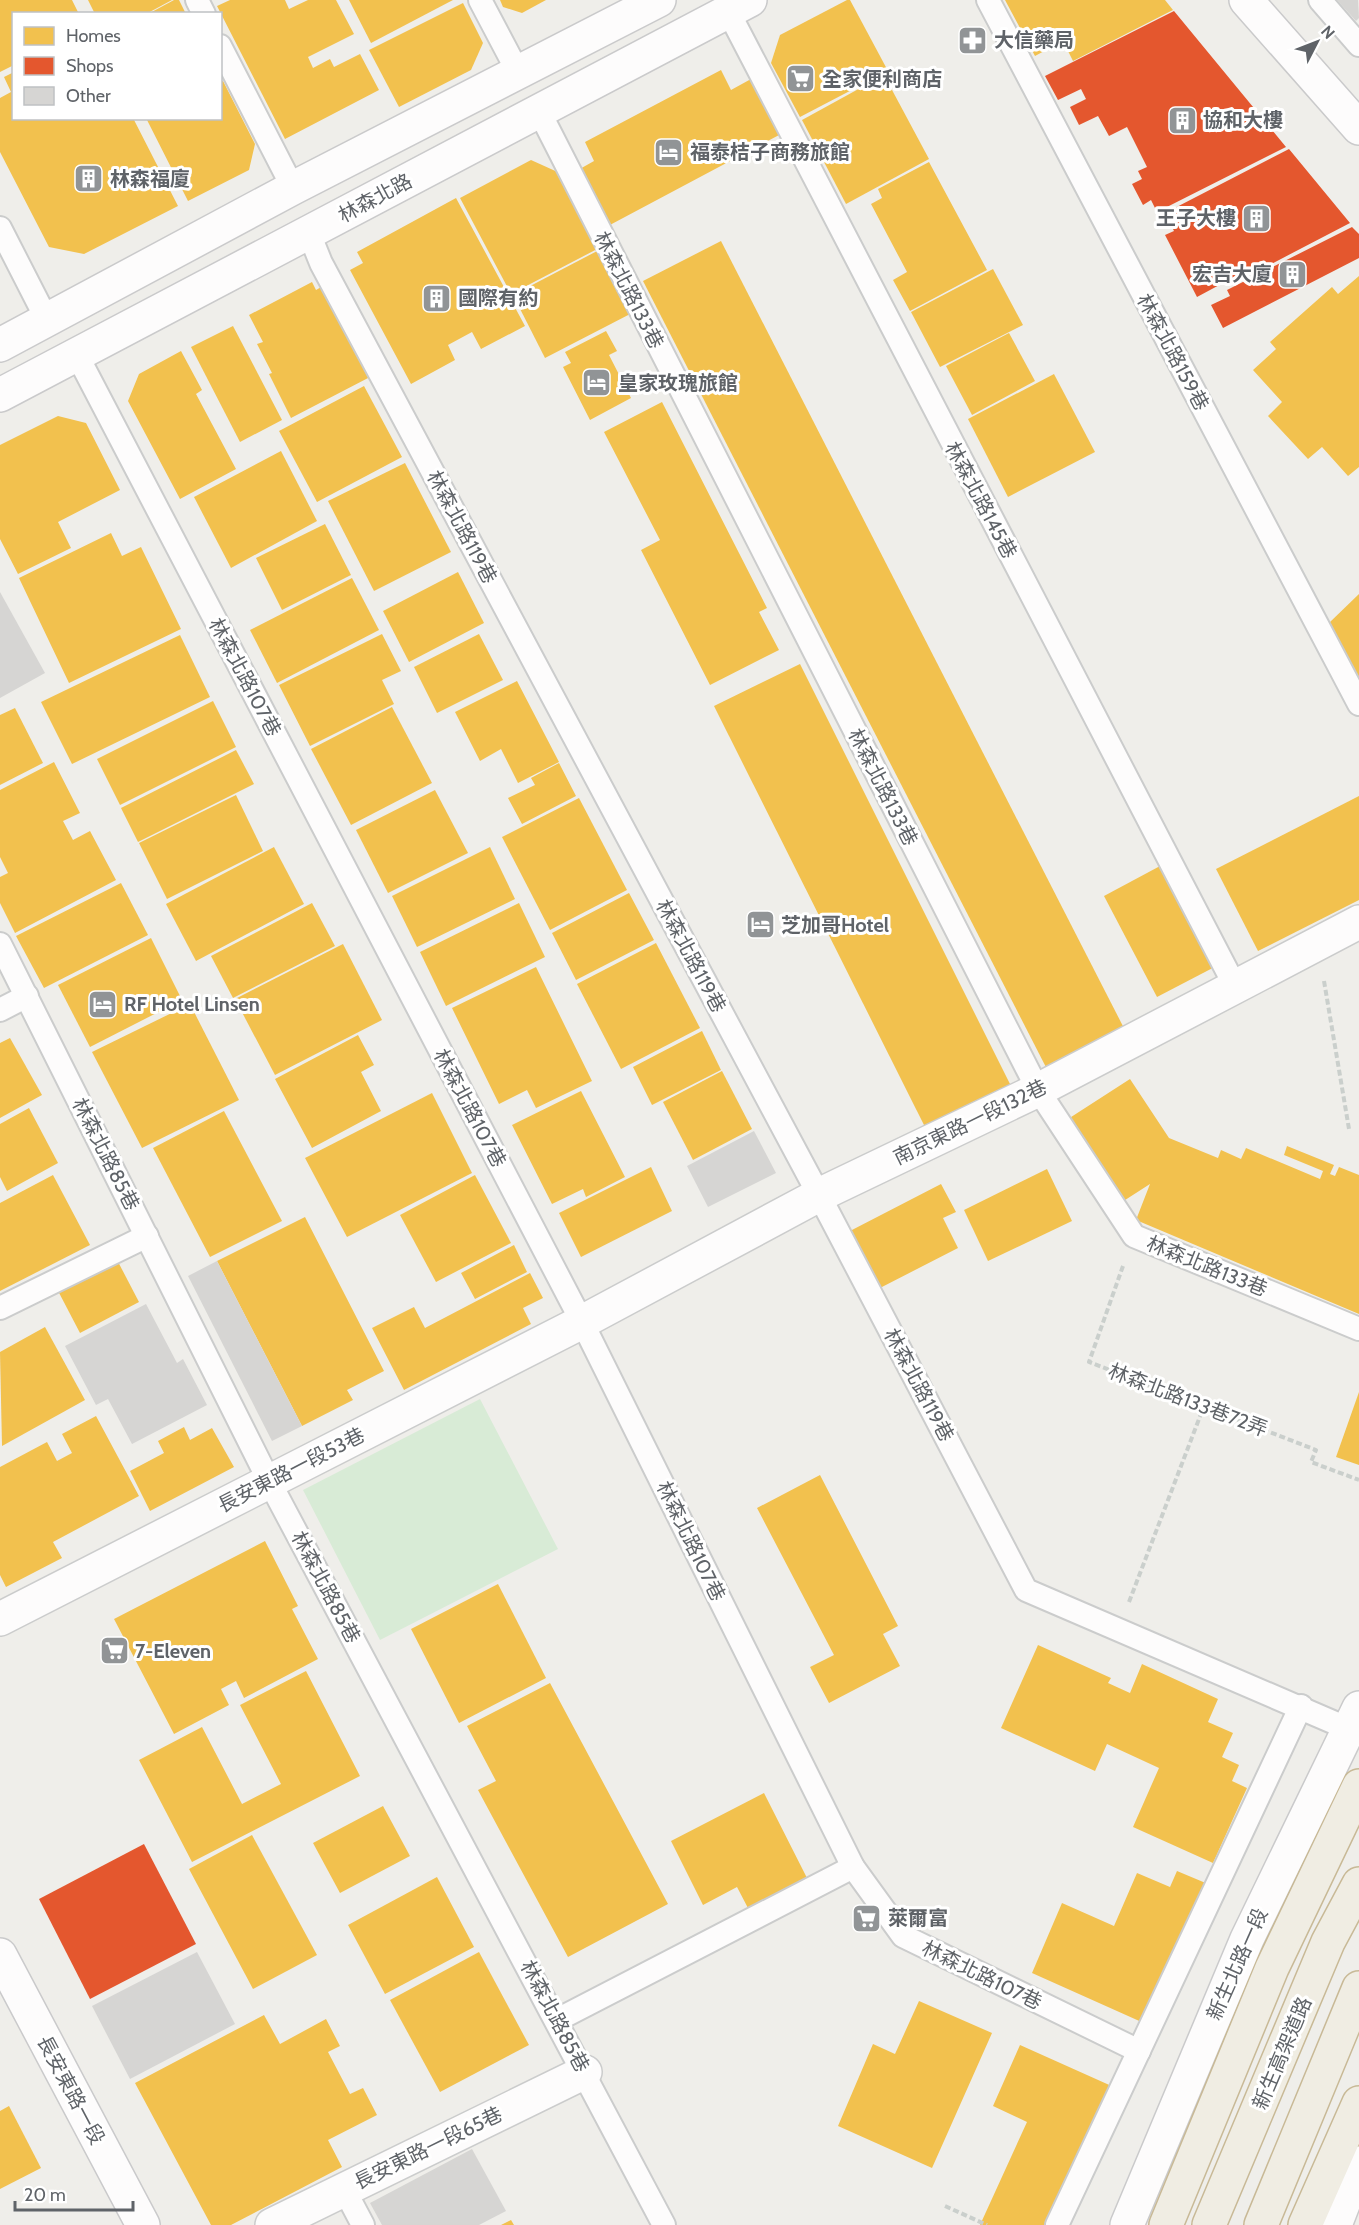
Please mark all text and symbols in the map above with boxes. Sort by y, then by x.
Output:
legend [12,12,222,120]
north arrow [1287,12,1347,72]
text: N [1317,22,1339,43]
pharmacy icon: 大信藥局 [957,24,989,56]
text: Homes [66,25,121,47]
place label: 大信藥局 [994,28,1074,52]
text: Shops [66,55,114,77]
supermarket icon: 全家便利商店 [785,63,817,95]
place label: 全家便利商店 [822,67,942,91]
text: Other [66,85,111,107]
building icon: 協和大樓 [1166,104,1198,136]
place label: 協和大樓 [1203,108,1283,132]
hotel icon: 福泰桔子商務旅館 [653,136,685,168]
place label: 福泰桔子商務旅館 [690,140,850,164]
building icon: 林森福廈 [73,163,105,195]
place label: 林森福廈 [110,167,190,191]
street label: 林森北路 [334,169,416,227]
building icon: 王子大樓 [1241,202,1273,234]
place label: 王子大樓 [1156,206,1236,230]
street label: 林森北路133巷 [589,227,669,353]
building icon: 宏吉大廈 [1277,258,1309,290]
place label: 宏吉大廈 [1192,262,1272,286]
building icon: 國際有約 [421,282,453,314]
place label: 國際有約 [458,286,538,310]
street label: 林森北路159巷 [1132,290,1214,414]
hotel icon: 皇家玫瑰旅館 [581,367,613,399]
place label: 皇家玫瑰旅館 [618,371,738,395]
street label: 林森北路145巷 [940,437,1022,563]
street label: 林森北路119巷 [422,466,502,588]
street label: 林森北路107巷 [204,614,286,740]
street label: 林森北路133巷 [843,724,923,850]
street label: 林森北路119巷 [651,895,731,1017]
hotel icon: 芝加哥Hotel [744,909,776,941]
place label: 芝加哥Hotel [781,913,889,937]
hotel icon: RF Hotel Linsen [87,988,119,1020]
place label: RF Hotel Linsen [124,992,260,1016]
street label: 林森北路107巷 [429,1045,511,1171]
street label: 南京東路一段132巷 [889,1074,1051,1170]
street label: 林森北路85巷 [67,1094,145,1214]
street label: 林森北路133巷 [1143,1231,1271,1301]
street label: 林森北路119巷 [879,1324,959,1446]
street label: 林森北路133巷72弄 [1105,1359,1271,1441]
street label: 長安東路一段53巷 [214,1423,368,1517]
street label: 林森北路107巷 [652,1477,730,1605]
street label: 林森北路85巷 [287,1527,365,1647]
supermarket icon: 7-Eleven [98,1635,130,1667]
place label: 7-Eleven [135,1639,211,1663]
supermarket icon: 萊爾富 [851,1902,883,1934]
street label: 新生北路一段 [1202,1904,1272,2024]
place label: 萊爾富 [888,1906,948,1930]
street label: 林森北路107巷 [918,1936,1046,2014]
street label: 林森北路85巷 [516,1956,594,2076]
street label: 新生高架道路 [1248,1993,1316,2113]
street label: 長安東路一段 [32,2031,110,2149]
street label: 長安東路一段65巷 [350,2102,506,2194]
scale bar [15,2174,134,2212]
text: 20 m [24,2184,66,2206]

